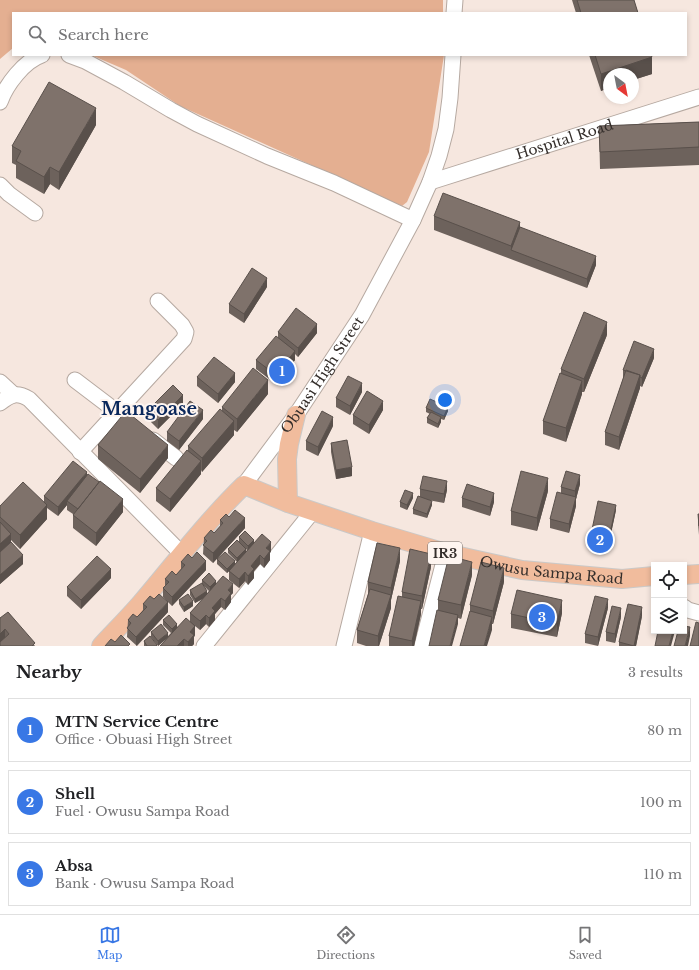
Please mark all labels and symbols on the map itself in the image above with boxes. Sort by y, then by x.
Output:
north arrow [603,68,639,104]
street label: Hospital Road [513,116,616,163]
street label: Obuasi High Street [277,313,368,437]
pin: 1 [269,356,295,386]
your location [435,390,455,410]
district label: Mangoase [101,398,197,420]
pin: 2 [587,525,613,555]
road number: IR3 [428,542,462,564]
street label: Owusu Sampa Road [478,552,625,588]
pin: 3 [529,602,555,632]

